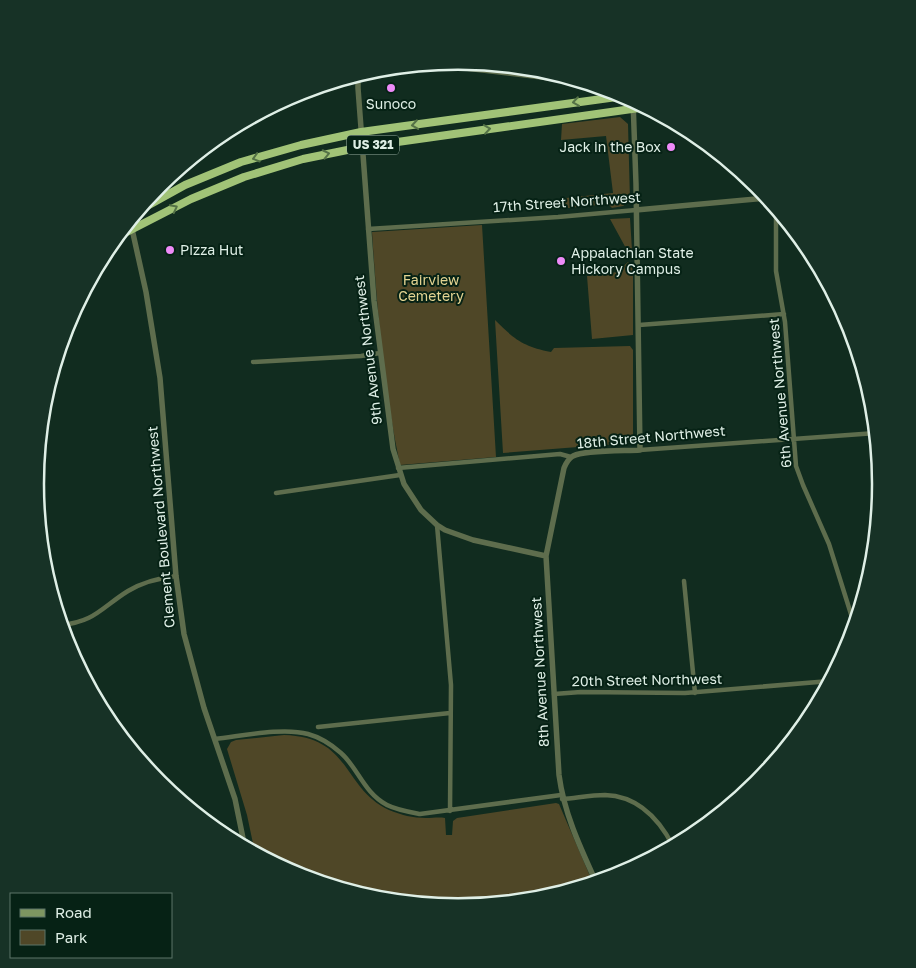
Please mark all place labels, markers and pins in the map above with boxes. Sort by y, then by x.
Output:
marker: Sunoco [385,82,397,94]
place label: Sunoco [366,95,416,112]
place label: Jack in the Box [559,138,661,155]
marker: Jack in the Box [665,141,677,153]
place label: Pizza Hut [180,241,243,258]
marker: Pizza Hut [164,244,176,256]
place label: Appalachian State Hickory Campus [571,244,694,277]
marker: Appalachian State Hickory Campus [555,255,567,267]

